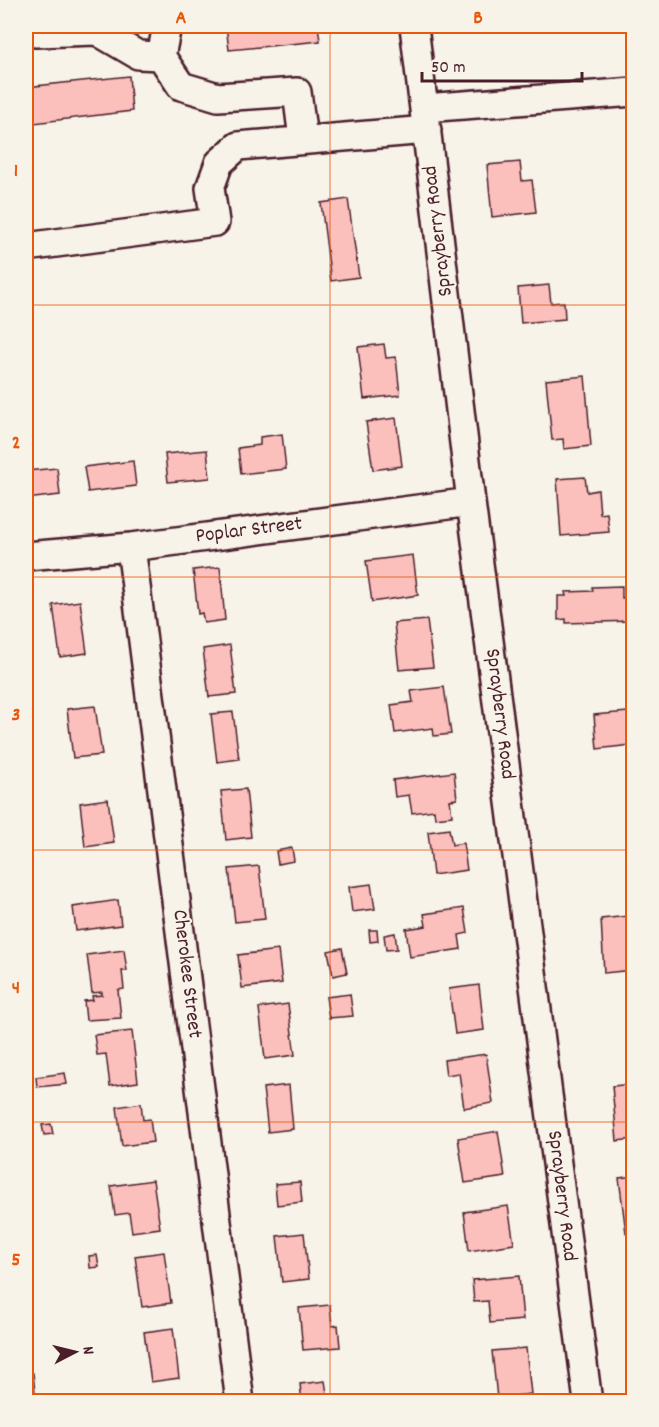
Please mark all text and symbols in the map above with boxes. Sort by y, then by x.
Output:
text: A [176,5,187,33]
text: B [473,5,483,33]
scale bar [422,45,582,83]
text: 50 m [431,56,466,81]
text: 1 [14,158,18,186]
street label: Sprayberry Road [416,164,462,298]
text: 2 [12,430,20,458]
street label: Poplar Street [194,510,304,552]
street label: Sprayberry Road [476,647,522,781]
text: 3 [12,702,20,730]
street label: Cherokee Street [163,908,209,1040]
text: 4 [12,975,20,1003]
street label: Sprayberry Road [538,1129,584,1263]
text: 5 [11,1247,21,1275]
north arrow [45,1322,105,1382]
text: N [76,1345,99,1356]

